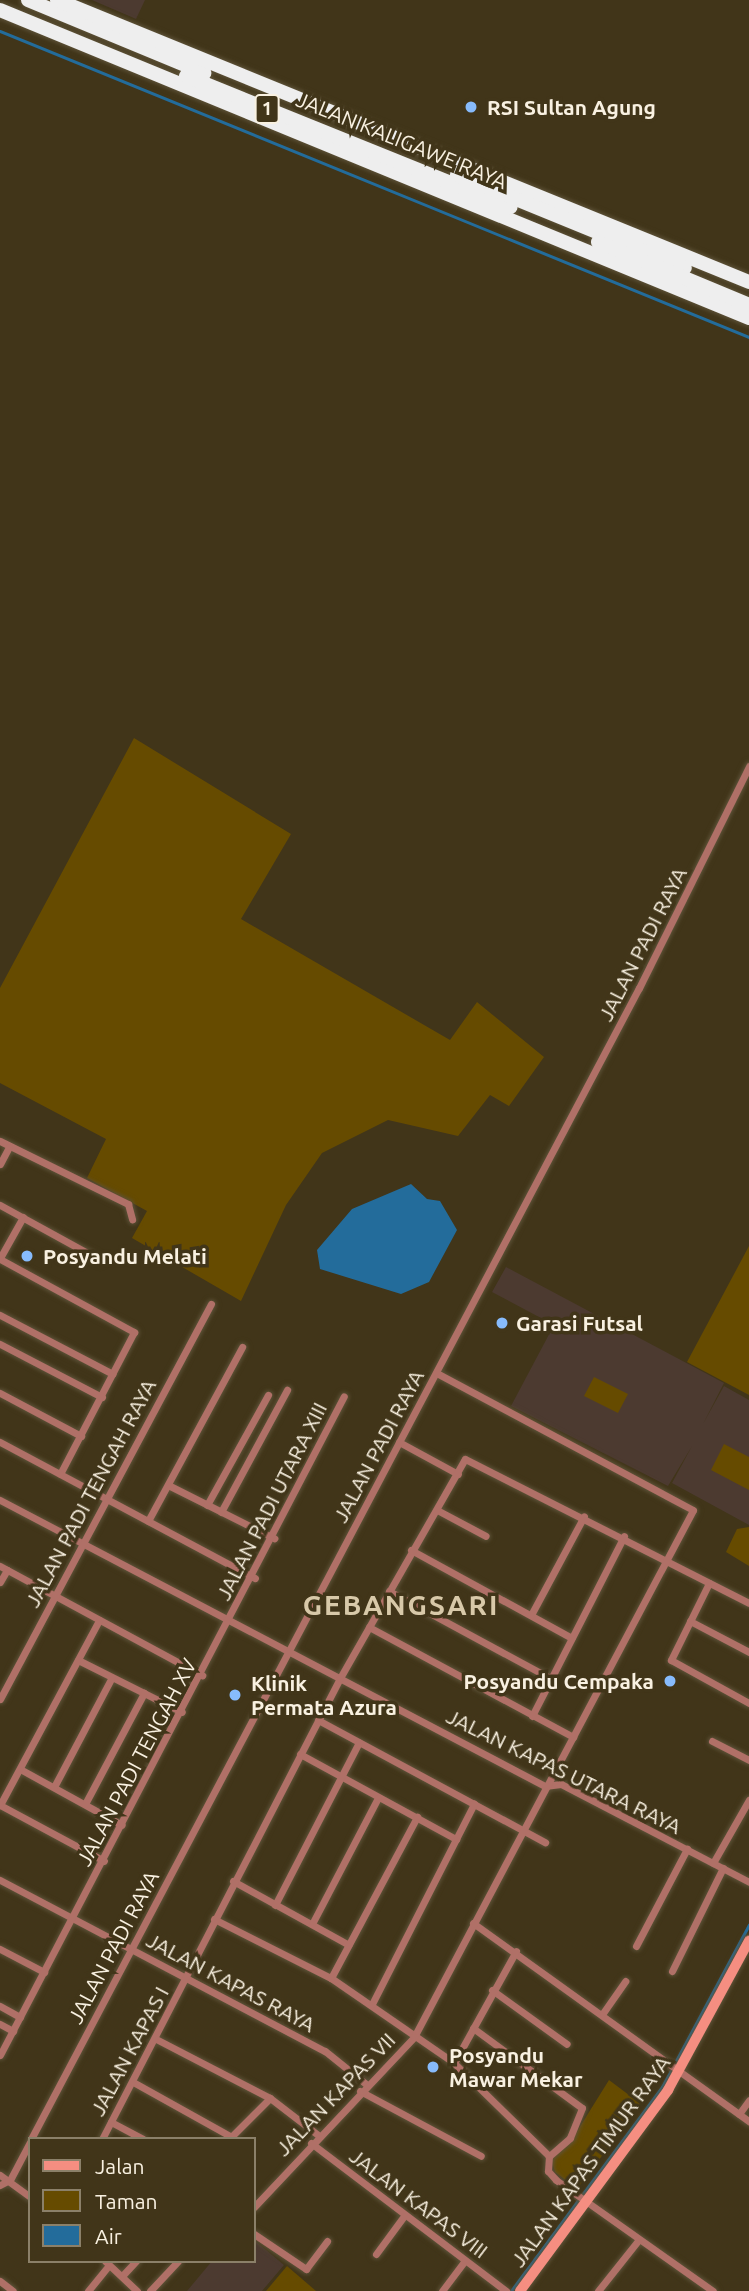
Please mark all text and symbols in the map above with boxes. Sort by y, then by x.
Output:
street label: JALAN KALIGAWE RAYA [293,86,511,194]
road number: 1 [253,94,281,124]
place label: RSI Sultan Agung [487,94,656,120]
marker: RSI Sultan Agung [461,97,481,117]
street label: JALAN PADI RAYA [592,863,692,1025]
place label: Posyandu Melati [43,1243,207,1269]
marker: Posyandu Melati [17,1246,37,1266]
place label: Garasi Futsal [516,1310,643,1336]
marker: Garasi Futsal [494,1315,510,1331]
street label: JALAN PADI RAYA [327,1365,429,1527]
street label: JALAN PADI TENGAH RAYA [19,1375,161,1611]
street label: JALAN PADI UTARA XIII [210,1398,332,1604]
district label: GEBANGSARI [304,1588,498,1622]
street label: JALAN PADI TENGAH XV [71,1654,201,1870]
place label: Posyandu Cempaka [464,1668,654,1694]
place label: Klinik Permata Azura [251,1670,397,1720]
marker: Posyandu Cempaka [660,1671,680,1691]
marker: Klinik Permata Azura [225,1685,245,1705]
street label: JALAN KAPAS UTARA RAYA [442,1703,686,1839]
street label: JALAN PADI RAYA [62,1866,164,2028]
street label: JALAN KAPAS RAYA [142,1927,320,2037]
street label: JALAN KAPAS I [84,1982,174,2120]
street label: JALAN KAPAS VII [270,2027,400,2161]
place label: Posyandu Mawar Mekar [449,2042,583,2092]
street label: JALAN KAPAS TIMUR RAYA [505,2050,675,2272]
marker: Posyandu Mawar Mekar [423,2057,443,2077]
legend [28,2137,256,2263]
street label: JALAN KAPAS VIII [345,2143,493,2263]
text: Jalan [95,2154,144,2178]
text: Taman [95,2189,158,2213]
text: Air [95,2224,122,2248]

